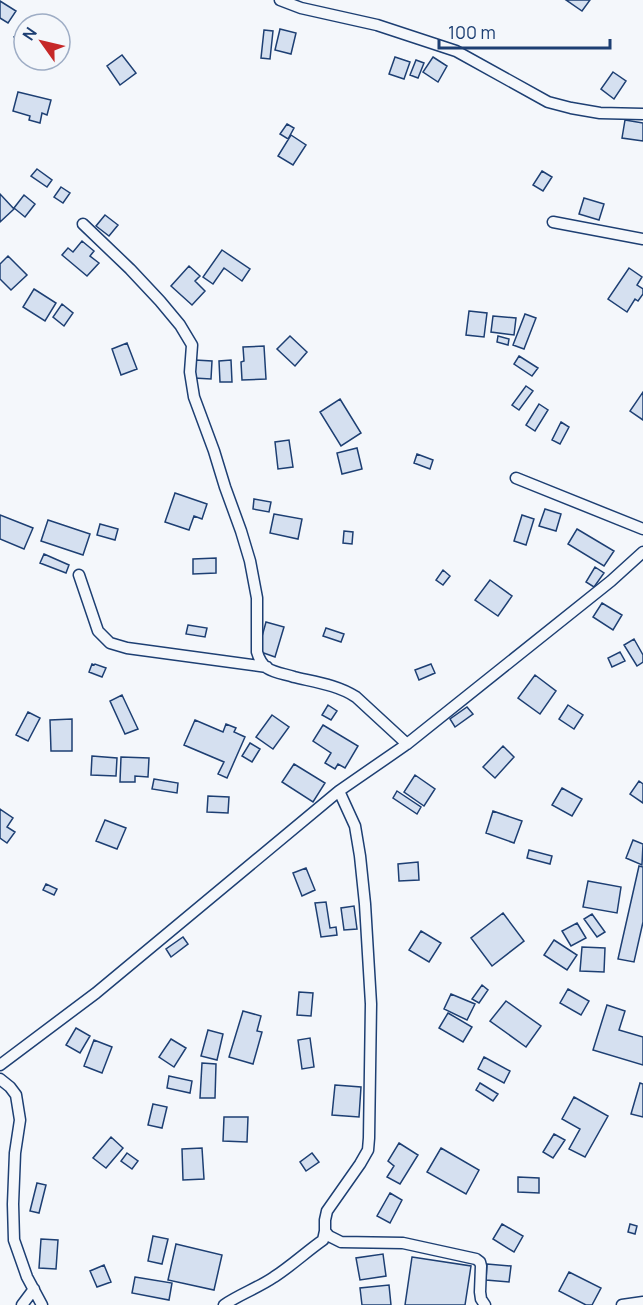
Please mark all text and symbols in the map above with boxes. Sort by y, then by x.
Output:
north arrow [12,12,72,72]
scale bar [439,12,610,50]
text: 100 m [448,20,496,44]
text: N [17,23,42,45]

